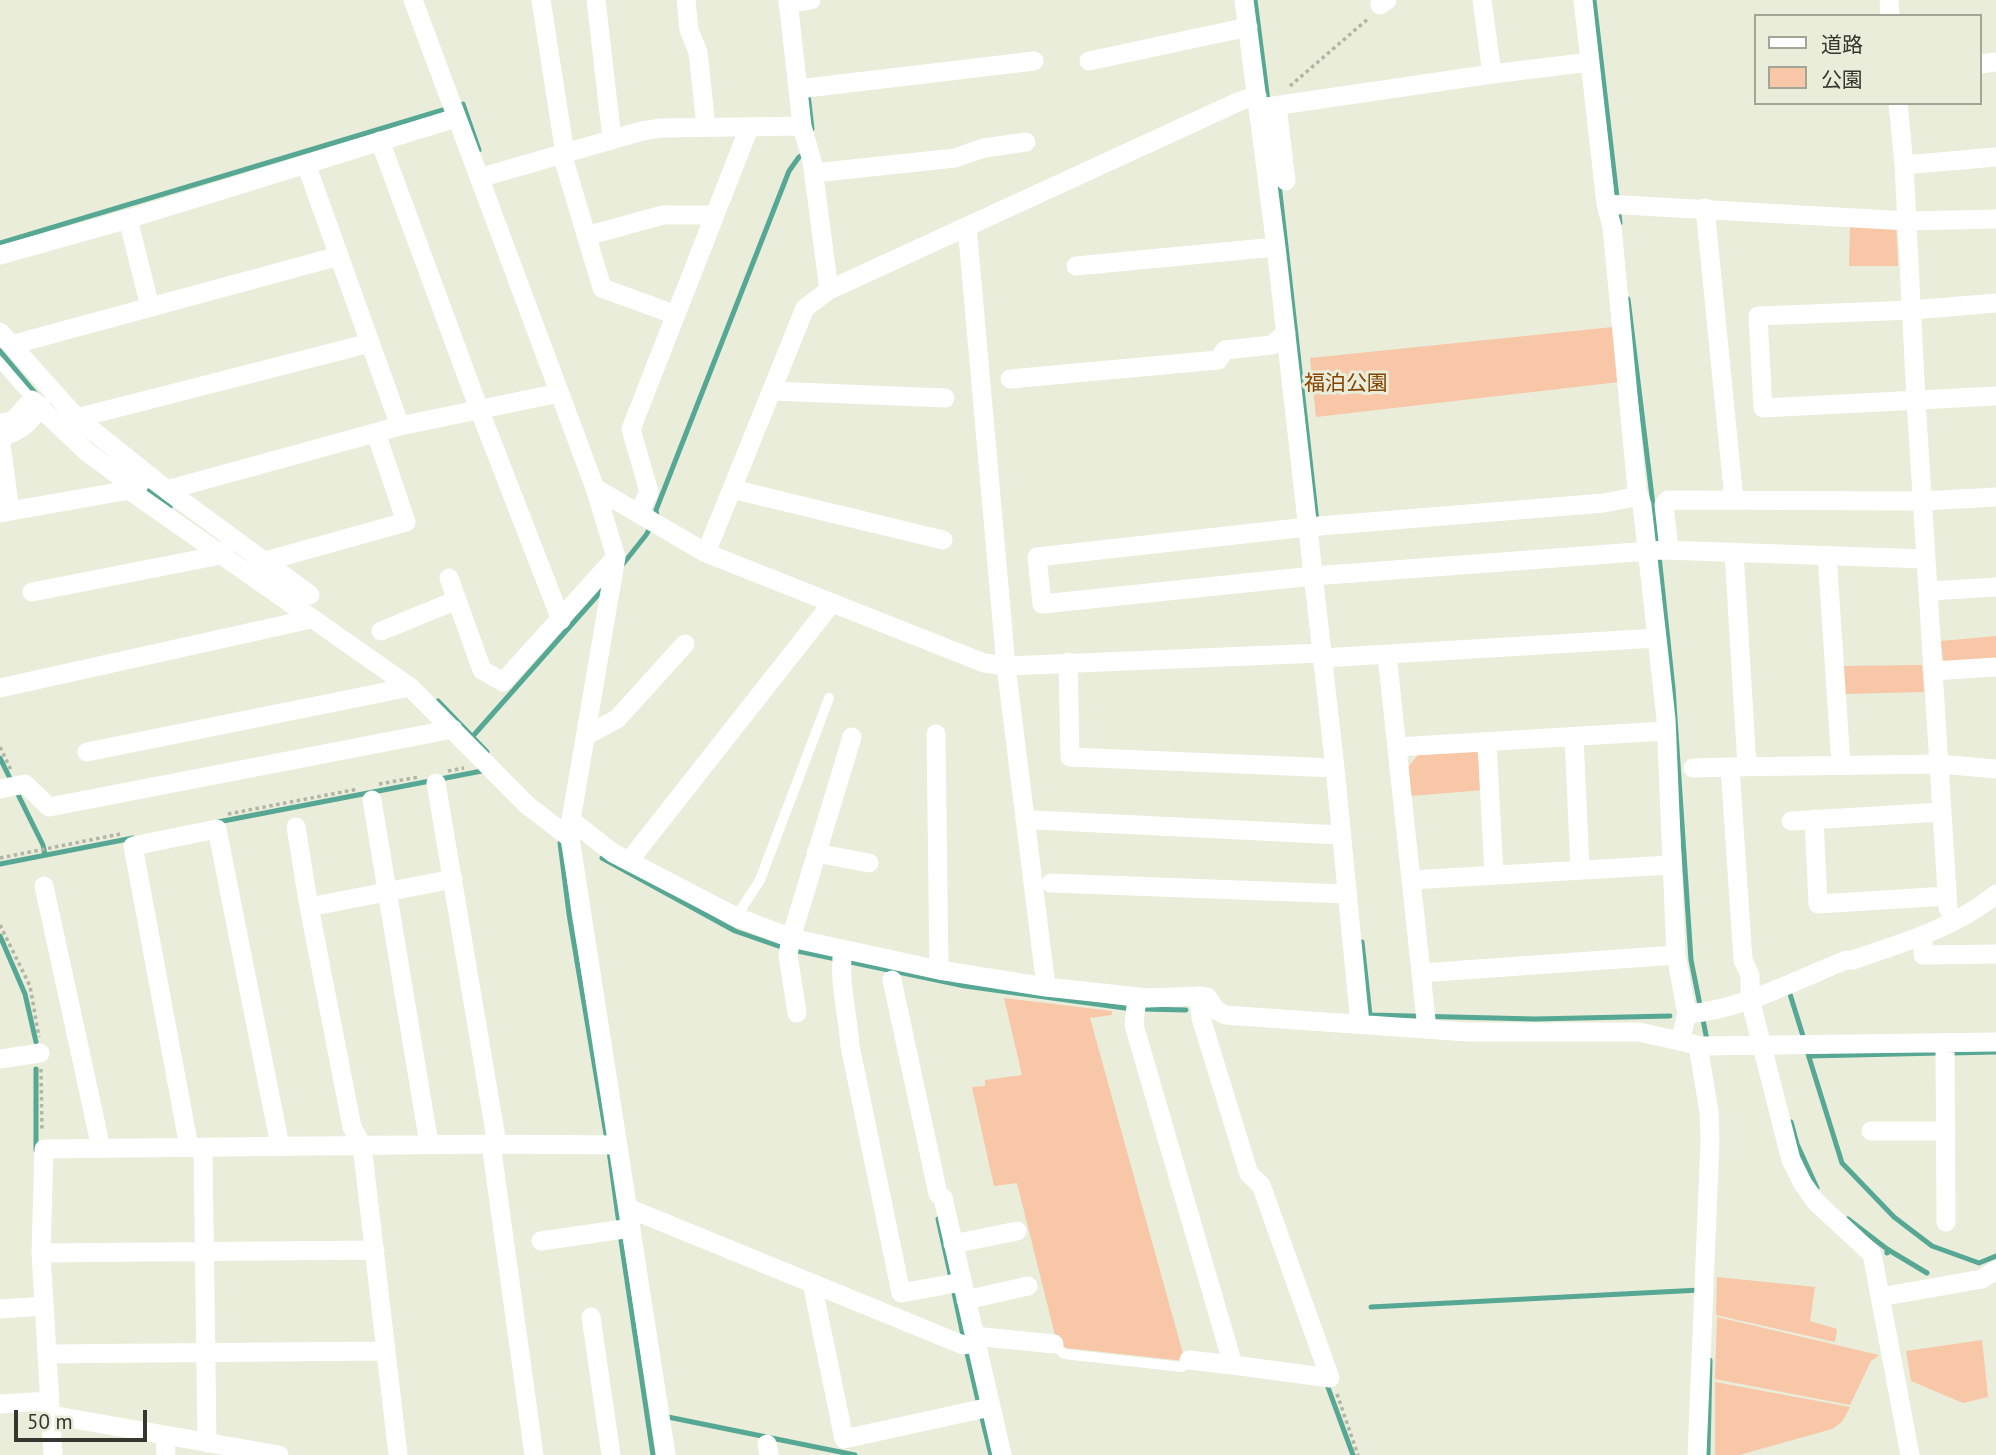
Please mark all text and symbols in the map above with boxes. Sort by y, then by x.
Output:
legend [1755,14,1982,105]
text: 道路 [1821,31,1863,58]
text: 公園 [1821,66,1863,93]
park label: 福泊公園 [1304,371,1388,397]
scale bar [18,1396,150,1440]
text: 50 m [27,1408,73,1435]

